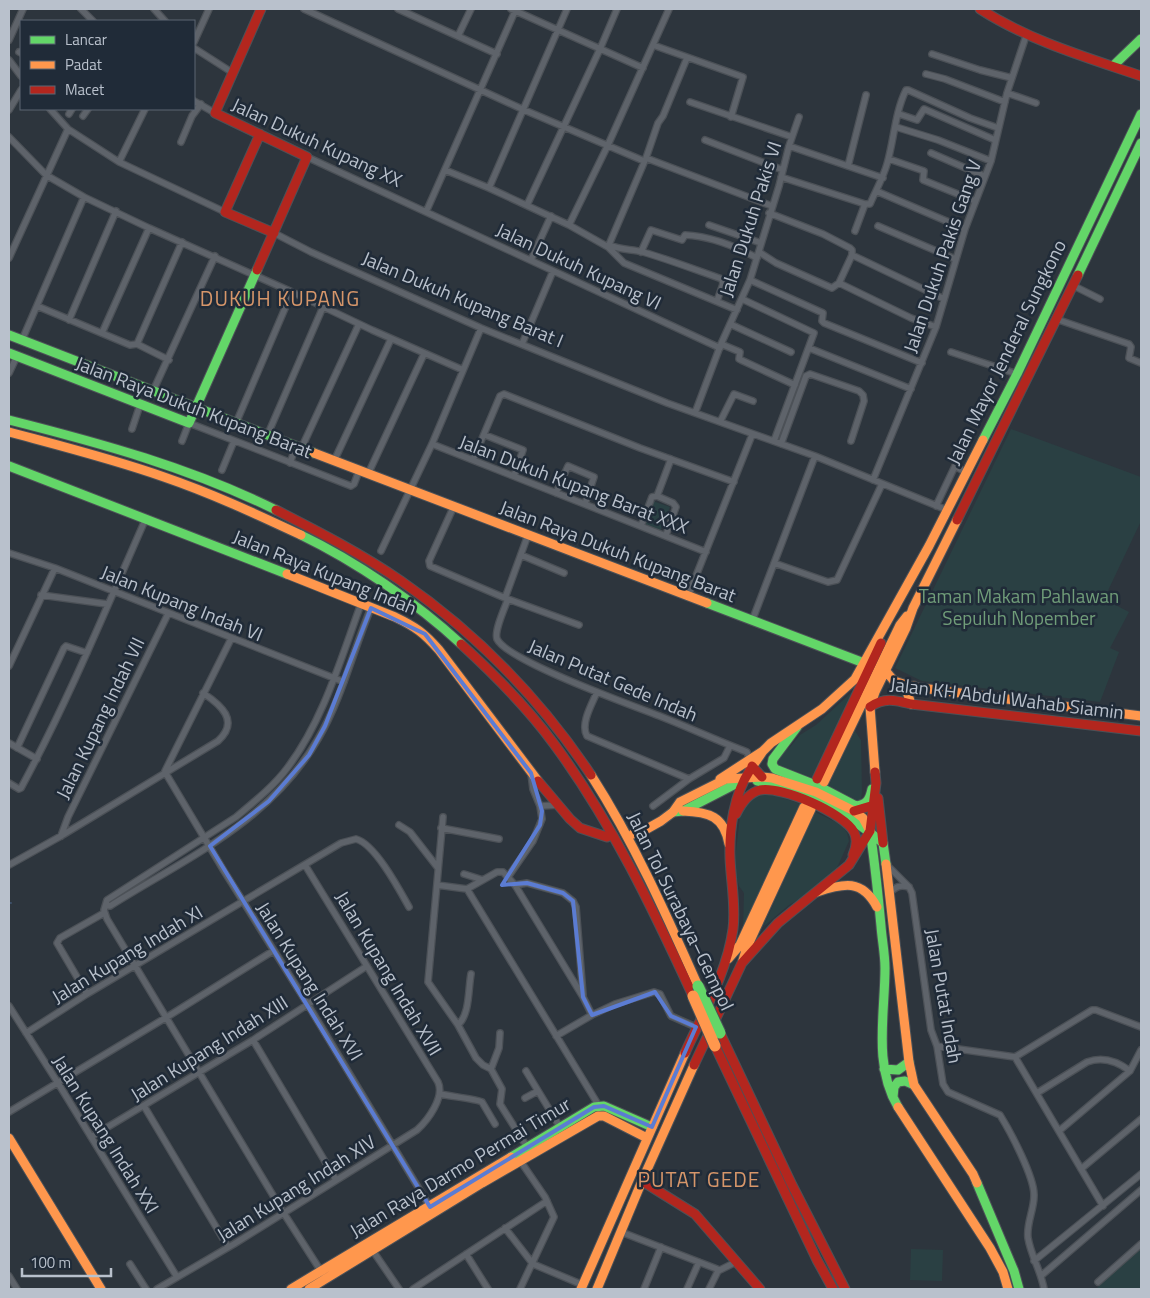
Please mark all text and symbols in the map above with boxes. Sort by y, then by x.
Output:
legend [20,20,195,110]
text: Lancar [65,28,107,51]
text: Padat [65,53,103,76]
text: Macet [65,78,105,101]
street label: Jalan Dukuh Kupang XX [227,89,407,194]
street label: Jalan Dukuh Pakis VI [711,137,788,300]
street label: Jalan Dukuh Pakis Gang V [895,155,988,356]
street label: Jalan Dukuh Kupang VI [492,215,667,317]
street label: Jalan Mayor Jenderal Sungkono [938,234,1073,469]
street label: Jalan Dukuh Kupang Barat I [358,243,568,354]
district label: DUKUH KUPANG [200,282,360,314]
street label: Jalan Raya Dukuh Kupang Barat [72,348,317,465]
street label: Jalan Dukuh Kupang Barat XXX [455,426,693,541]
street label: Jalan Raya Dukuh Kupang Barat [496,492,741,609]
street label: Jalan Raya Kupang Indah [229,521,422,622]
street label: Jalan Kupang Indah VI [97,557,267,648]
park label: Taman Makam Pahlawan Sepuluh Nopember [919,581,1119,632]
street label: Jalan Putat Gede Indah [524,631,702,728]
street label: Jalan Kupang Indah VII [48,632,151,804]
street label: Jalan KH Abdul Wahab Siamin [888,669,1126,726]
street label: Jalan Tol Surabaya–Gempol [621,806,742,1015]
street label: Jalan Kupang Indah XVII [329,885,450,1061]
street label: Jalan Kupang Indah XVI [250,896,371,1066]
street label: Jalan Kupang Indah XI [46,897,208,1010]
street label: Jalan Putat Indah [918,926,971,1066]
street label: Jalan Kupang Indah XIII [124,987,293,1108]
street label: Jalan Kupang Indah XXI [46,1049,167,1219]
street label: Jalan Raya Darmo Permai Timur [344,1089,576,1244]
street label: Jalan Kupang Indah XIV [211,1127,381,1248]
district label: PUTAT GEDE [638,1163,760,1195]
scale bar [22,1246,111,1278]
text: 100 m [30,1251,71,1274]

